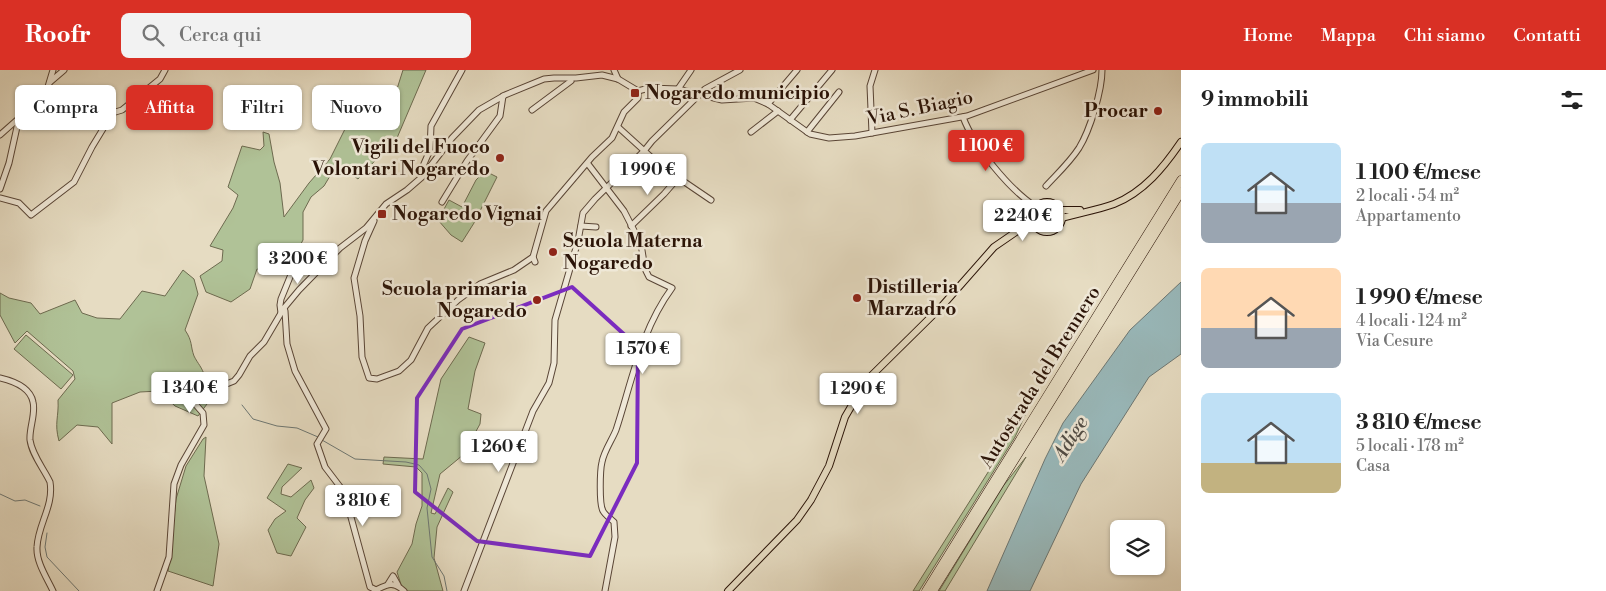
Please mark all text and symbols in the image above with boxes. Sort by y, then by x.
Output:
search box [121,13,471,58]
text: Roofr [25,20,91,50]
icon: search [139,21,167,49]
text: Cerca qui [179,23,262,47]
text: Home [1243,24,1293,47]
text: Mappa [1321,24,1376,47]
text: Chi siamo [1404,24,1485,47]
text: Contatti [1513,24,1581,47]
place label: Nogaredo municipio [645,81,830,105]
chip: Compra [15,85,116,130]
chip: Affitta [126,85,213,130]
chip: Filtri [223,85,302,130]
chip: Nuovo [312,85,400,130]
street label: Via S. Biagio [864,85,975,131]
icon: filters [1558,86,1586,114]
marker: Nogaredo municipio [629,87,641,99]
text: 9 immobili [1201,87,1308,113]
place label: Procar [1084,99,1148,123]
marker: Procar [1152,105,1164,117]
pin: 1 100 € [940,129,1032,172]
place label: Vigili del Fuoco Volontari Nogaredo [311,135,490,181]
text: 1 100 € [959,136,1013,156]
marker: Vigili del Fuoco Volontari Nogaredo [494,152,506,164]
pin: 1 990 € [602,154,694,196]
text: 1 990 € [620,160,676,180]
text: 1 100 €/mese [1356,160,1481,186]
icon: home [1241,163,1301,223]
text: 2 locali · 54 m² [1356,186,1459,206]
pin: 2 240 € [977,200,1069,242]
place label: Nogaredo Vignai [392,202,542,226]
text: 2 240 € [994,206,1052,226]
text: Appartamento [1356,206,1461,226]
marker: Nogaredo Vignai [376,208,388,220]
place label: Scuola Materna Nogaredo [563,229,703,275]
pin: 3 200 € [252,242,344,285]
marker: Scuola Materna Nogaredo [547,246,559,258]
text: 3 200 € [269,249,327,269]
place label: Distilleria Marzadro [867,275,959,321]
place label: Scuola primaria Nogaredo [382,277,528,323]
street label: Autostrada del Brennero [974,282,1106,473]
text: 1 990 €/mese [1356,285,1483,311]
icon: home [1241,288,1301,348]
marker: Distilleria Marzadro [851,292,863,304]
marker: Scuola primaria Nogaredo [531,294,543,306]
text: 4 locali · 124 m² [1356,311,1467,331]
text: Via Cesure [1356,331,1433,351]
pin: 1 570 € [597,332,689,375]
text: 1 570 € [616,339,670,359]
pin: 1 340 € [144,372,236,414]
pin: 1 290 € [812,372,904,415]
text: 1 340 € [162,378,218,398]
text: 1 290 € [831,379,885,399]
text: 3 810 €/mese [1356,410,1481,436]
water label: Adige [1047,411,1095,468]
icon: home [1241,413,1301,473]
pin: 1 260 € [453,430,545,473]
text: 5 locali · 178 m² [1356,436,1464,456]
text: 1 260 € [472,437,526,457]
text: Casa [1356,456,1390,476]
pin: 3 810 € [317,484,409,527]
text: 3 810 € [336,491,390,511]
map controls [1110,520,1165,575]
button: layers [1110,520,1165,575]

